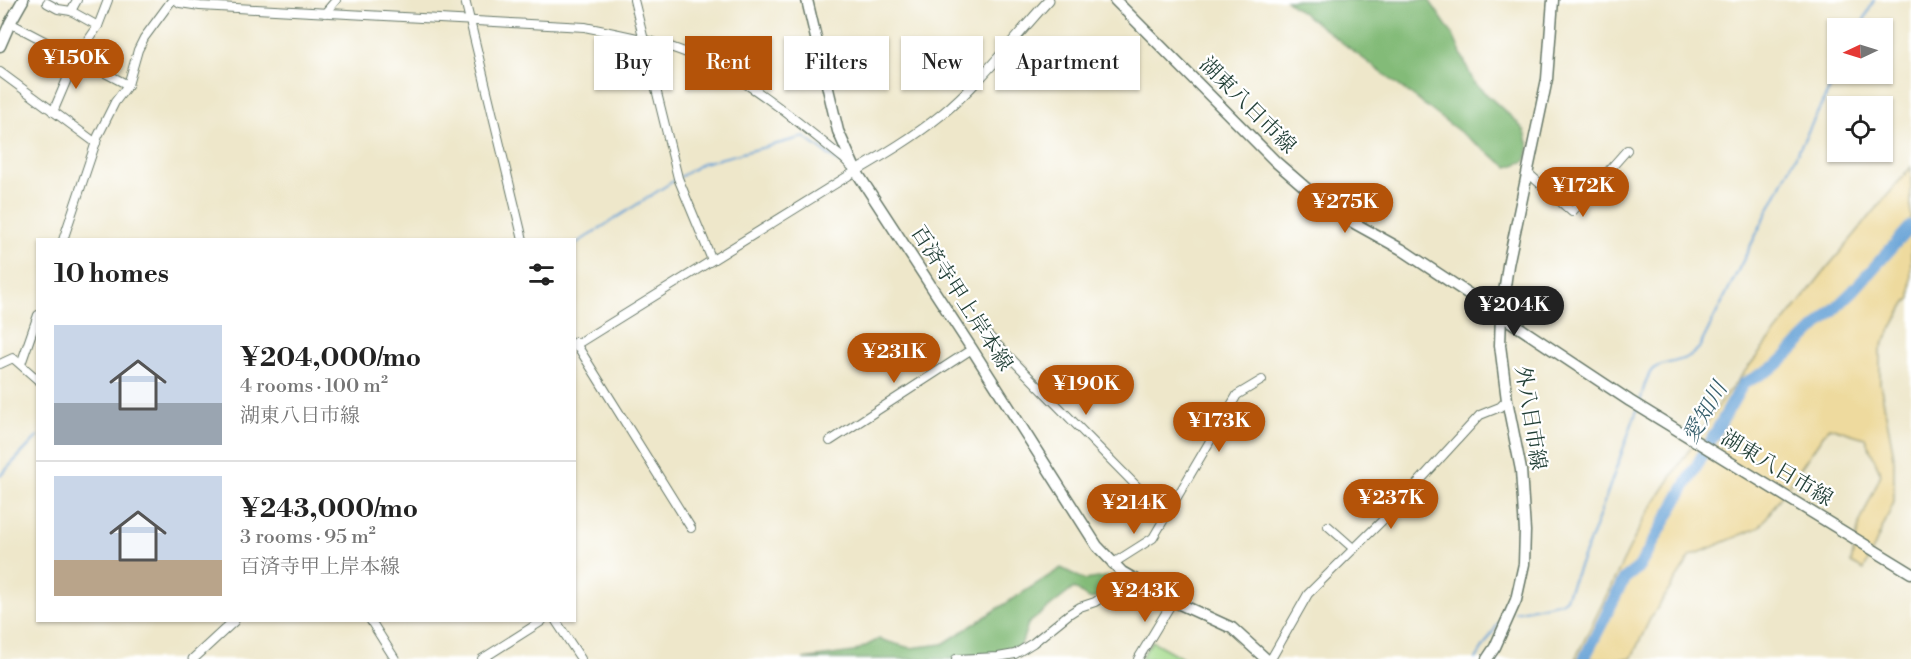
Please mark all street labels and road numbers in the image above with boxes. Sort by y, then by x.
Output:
street label: 湖東八日市線 [1194,52,1301,159]
street label: 百済寺甲上岸本線 [905,221,1018,376]
street label: 外八日市線 [1509,364,1551,472]
street label: 湖東八日市線 [1716,425,1837,512]

